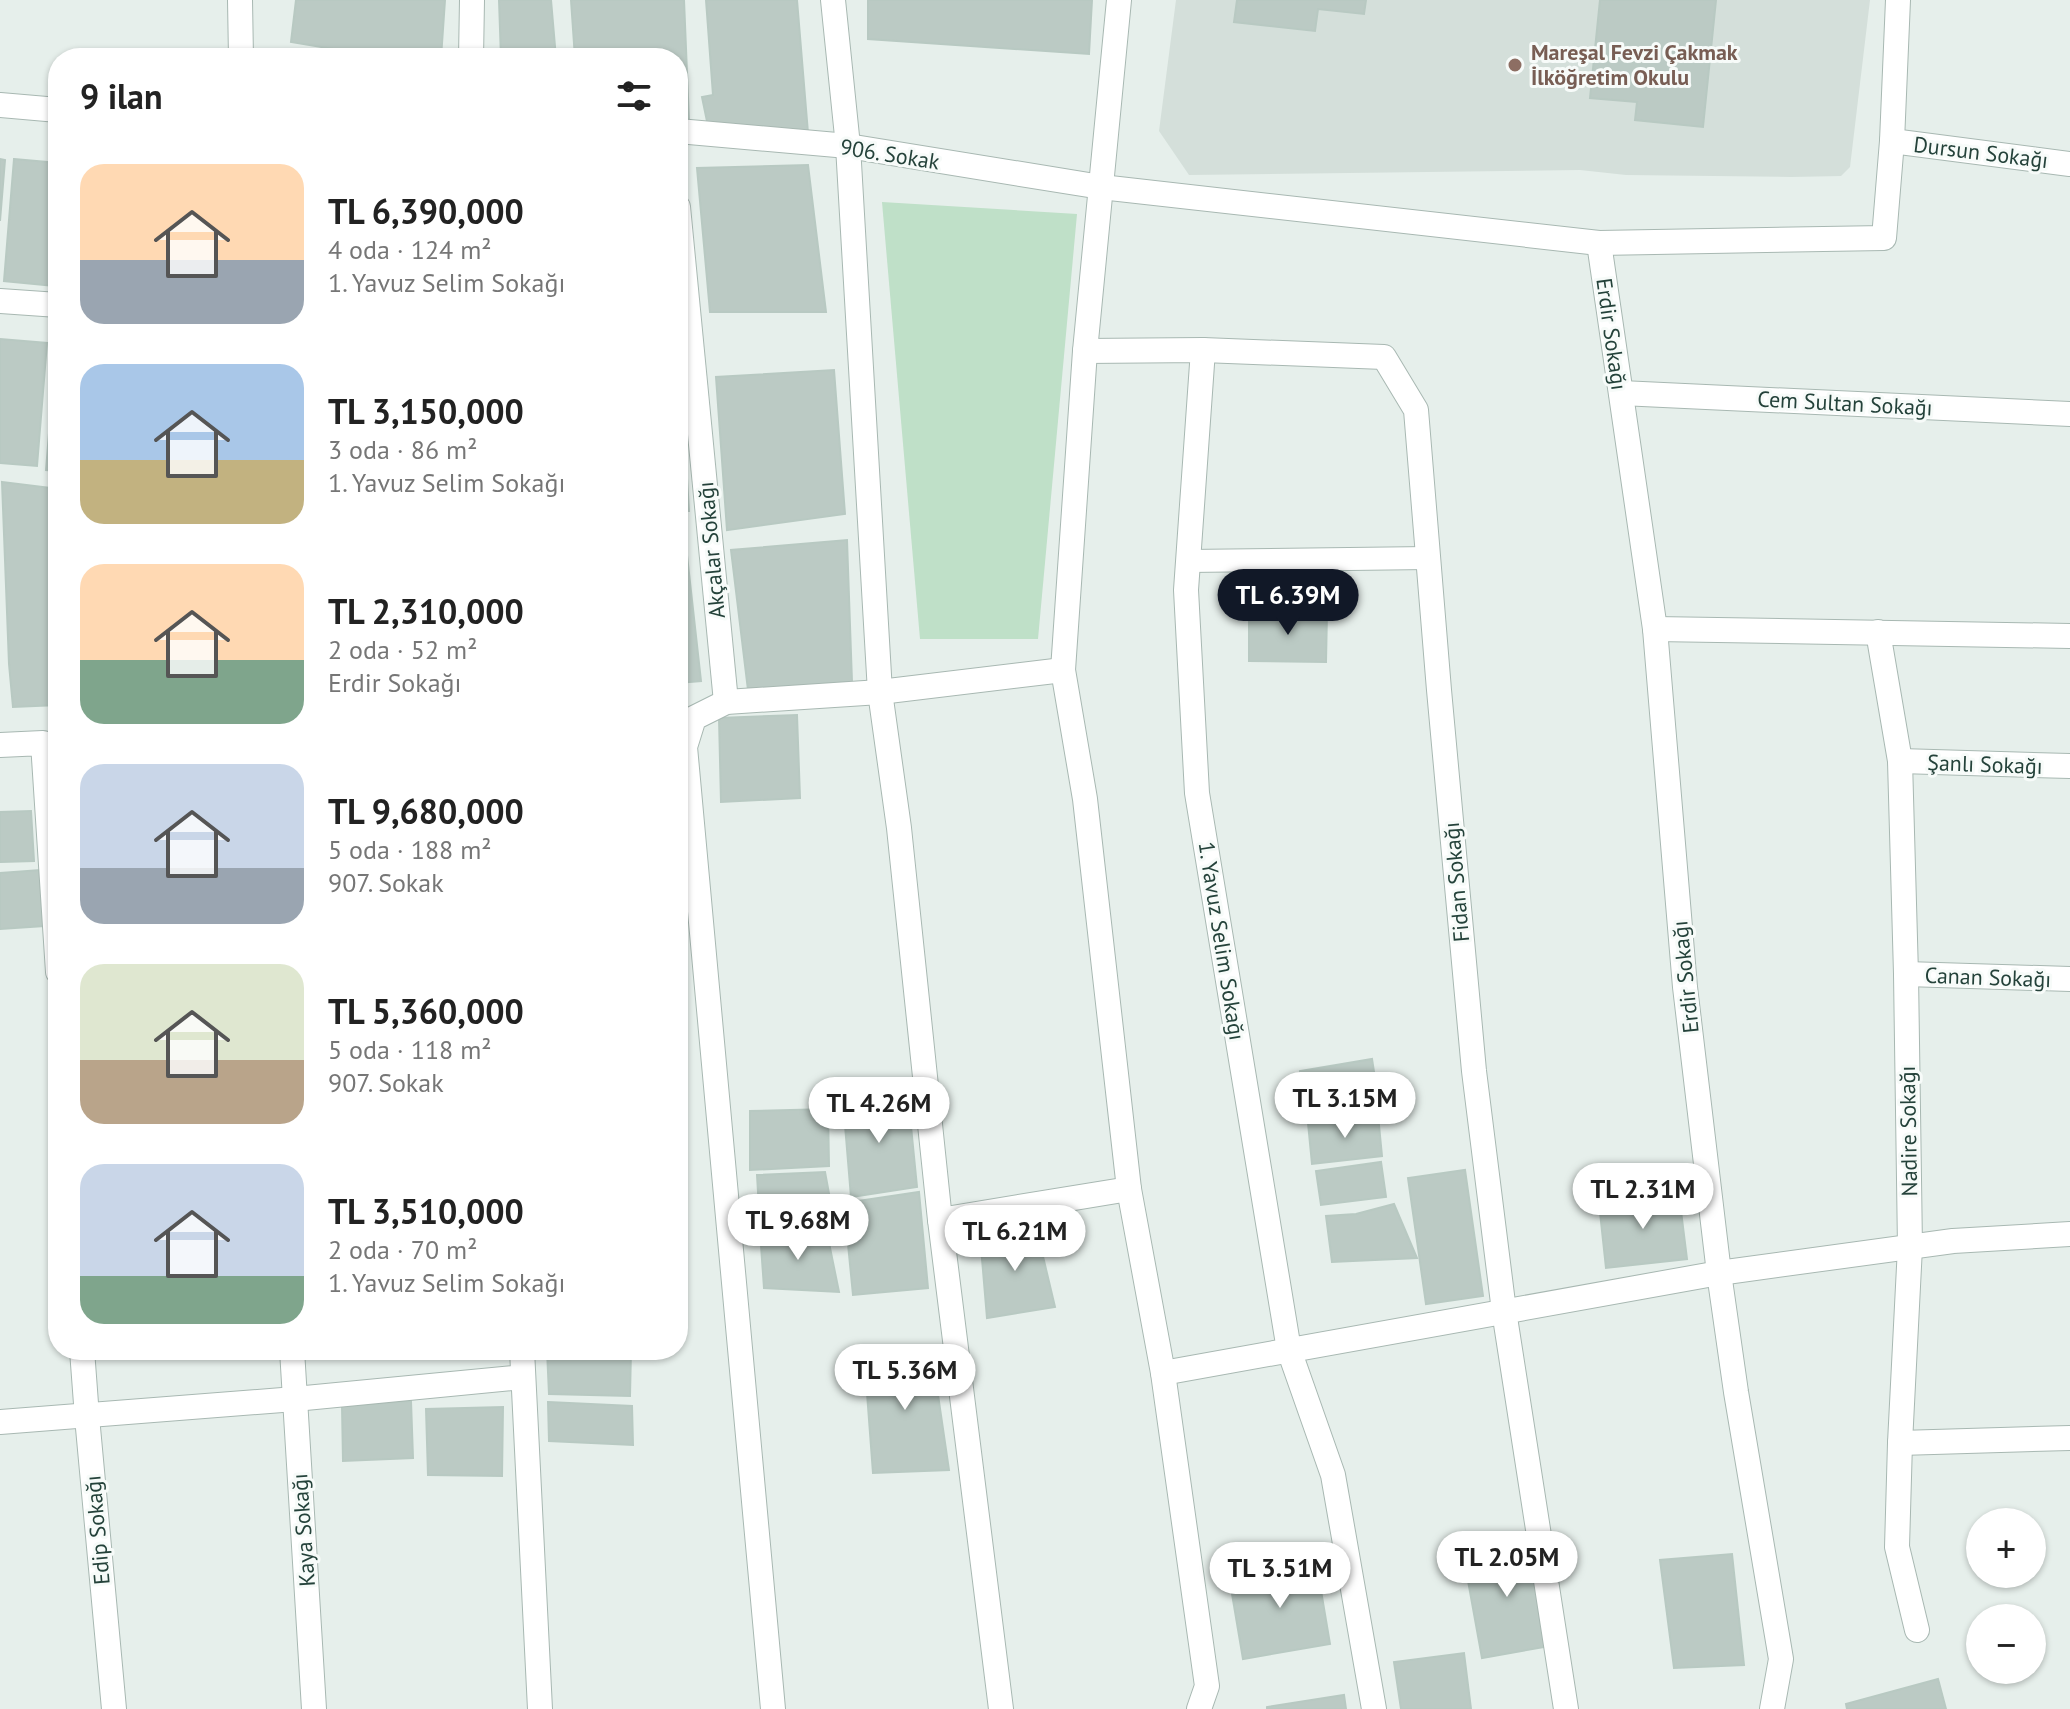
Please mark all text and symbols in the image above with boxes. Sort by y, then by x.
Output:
place label: Mareşal Fevzi Çakmak İlköğretim Okulu [1531,38,1738,91]
marker: Mareşal Fevzi Çakmak İlköğretim Okulu [1506,56,1524,74]
text: 9 ilan [80,74,162,118]
icon: filters [612,74,656,118]
street label: Dursun Sokağı [1912,130,2050,174]
street label: 906. Sokak [838,132,942,176]
text: TL 6,390,000 [328,189,524,233]
icon: home [144,196,240,292]
text: 4 oda · 124 m² [328,233,492,266]
text: 1. Yavuz Selim Sokağı [328,266,565,299]
street label: Erdir Sokağı [1590,276,1634,392]
street label: Cem Sultan Sokağı [1757,384,1933,422]
text: TL 3,150,000 [328,389,524,433]
icon: home [144,396,240,492]
text: 3 oda · 86 m² [328,433,477,466]
text: 1. Yavuz Selim Sokağı [328,466,565,499]
street label: Akçalar Sokağı [691,480,731,620]
pin: TL 6.39M [1205,569,1371,637]
text: TL 6.39M [1236,578,1340,611]
text: TL 2,310,000 [328,589,524,633]
icon: home [144,596,240,692]
text: 2 oda · 52 m² [328,633,477,666]
text: Erdir Sokağı [328,666,462,699]
street label: Şanlı Sokağı [1927,748,2043,780]
text: TL 9,680,000 [328,789,524,833]
icon: home [144,796,240,892]
street label: Fidan Sokağı [1437,821,1475,943]
text: 5 oda · 188 m² [328,833,492,866]
street label: 1. Yavuz Selim Sokağı [1192,840,1252,1042]
text: 907. Sokak [328,866,444,899]
street label: Erdir Sokağı [1665,919,1705,1035]
street label: Canan Sokağı [1924,961,2052,993]
text: TL 5,360,000 [328,989,524,1033]
icon: home [144,996,240,1092]
text: 5 oda · 118 m² [328,1033,492,1066]
street label: Nadire Sokağı [1893,1065,1923,1197]
text: 907. Sokak [328,1066,444,1099]
pin: TL 3.15M [1262,1072,1428,1140]
pin: TL 4.26M [796,1077,962,1145]
text: TL 3.15M [1293,1081,1397,1114]
text: TL 4.26M [827,1086,931,1119]
pin: TL 2.31M [1560,1163,1726,1231]
text: TL 2.31M [1591,1172,1695,1205]
text: TL 3,510,000 [328,1189,524,1233]
pin: TL 9.68M [715,1194,881,1262]
icon: home [144,1196,240,1292]
text: TL 9.68M [746,1203,850,1236]
pin: TL 6.21M [932,1205,1098,1273]
text: TL 6.21M [963,1214,1067,1247]
text: 2 oda · 70 m² [328,1233,477,1266]
text: 1. Yavuz Selim Sokağı [328,1266,565,1299]
pin: TL 5.36M [822,1344,988,1412]
text: TL 5.36M [853,1353,957,1386]
street label: Kaya Sokağı [285,1472,321,1588]
street label: Edip Sokağı [78,1474,116,1586]
map controls [1966,1508,2046,1684]
button: + [1966,1508,2046,1588]
pin: TL 2.05M [1424,1531,1590,1599]
text: TL 2.05M [1455,1540,1559,1573]
pin: TL 3.51M [1197,1542,1363,1610]
text: TL 3.51M [1228,1551,1332,1584]
button: − [1966,1604,2046,1684]

